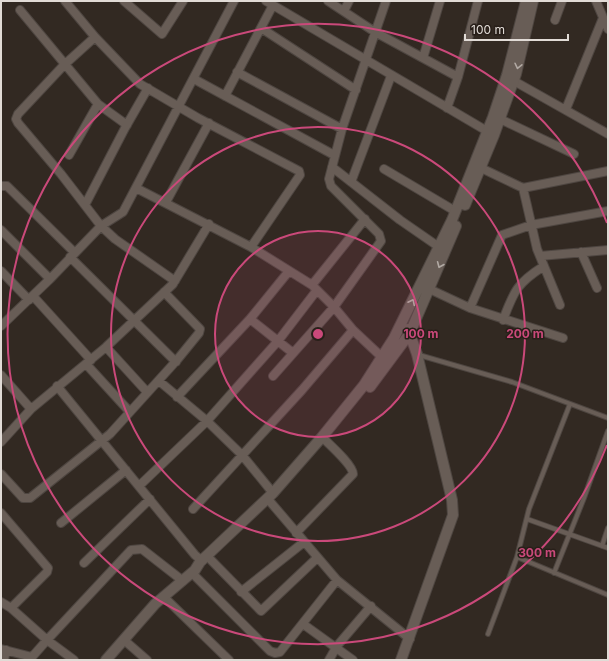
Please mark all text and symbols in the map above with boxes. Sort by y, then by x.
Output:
scale bar [465,16,568,42]
text: 100 m [471,22,505,37]
one-way arrow [514,62,523,69]
one-way arrow [436,262,444,269]
one-way arrow [407,299,415,306]
text: 100 m [403,326,439,341]
text: 200 m [506,326,544,341]
centre of rings [311,327,325,341]
text: 300 m [518,545,556,560]

